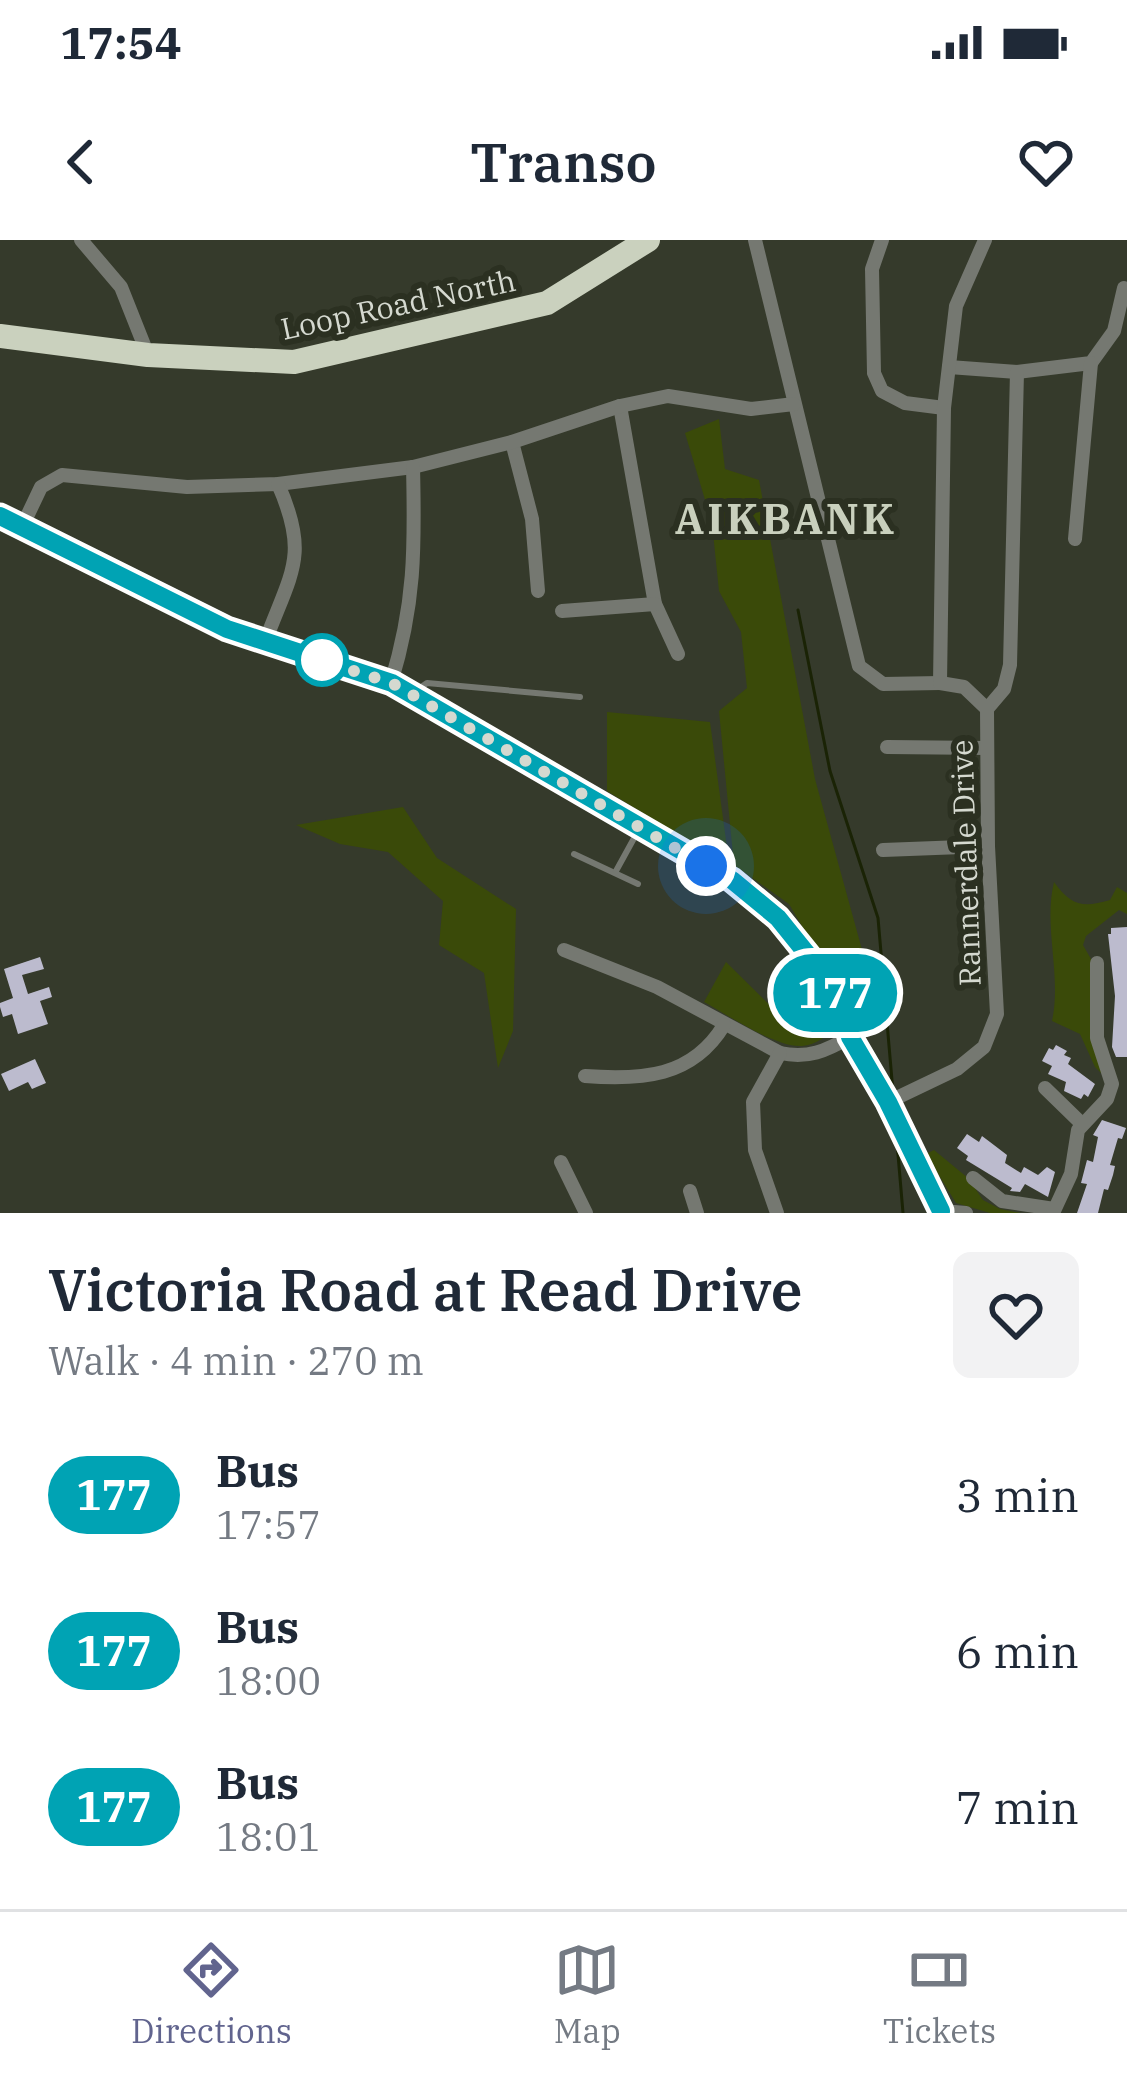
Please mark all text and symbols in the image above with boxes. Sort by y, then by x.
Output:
text: 17:54 [60,13,182,71]
text: Transo [470,127,657,197]
icon: back [48,129,114,195]
icon: heart [1013,129,1079,195]
street label: Loop Road North [277,260,519,348]
district label: AIKBANK [675,491,897,546]
unlabelled marker [297,635,347,685]
street label: Rannerdale Drive [941,739,989,987]
your location [676,836,736,896]
line badge: 177 [766,954,904,1032]
text: 177 [797,965,873,1020]
button: heart [953,1252,1079,1378]
text: Victoria Road at Read Drive [48,1253,802,1327]
text: Walk · 4 min · 270 m [48,1335,424,1386]
text: Bus [216,1441,299,1499]
text: 3 min [956,1466,1079,1524]
text: 177 [76,1467,152,1522]
text: 17:57 [216,1499,321,1550]
text: Bus [216,1597,299,1655]
text: 6 min [956,1622,1079,1680]
text: 177 [76,1623,152,1678]
text: 18:00 [216,1655,321,1706]
text: Bus [216,1753,299,1811]
text: 7 min [956,1778,1079,1836]
text: 177 [76,1779,152,1834]
text: 18:01 [216,1811,321,1862]
tab: Directions [131,1937,292,2052]
tab: Map [554,1937,621,2052]
tab: Tickets [883,1937,996,2052]

